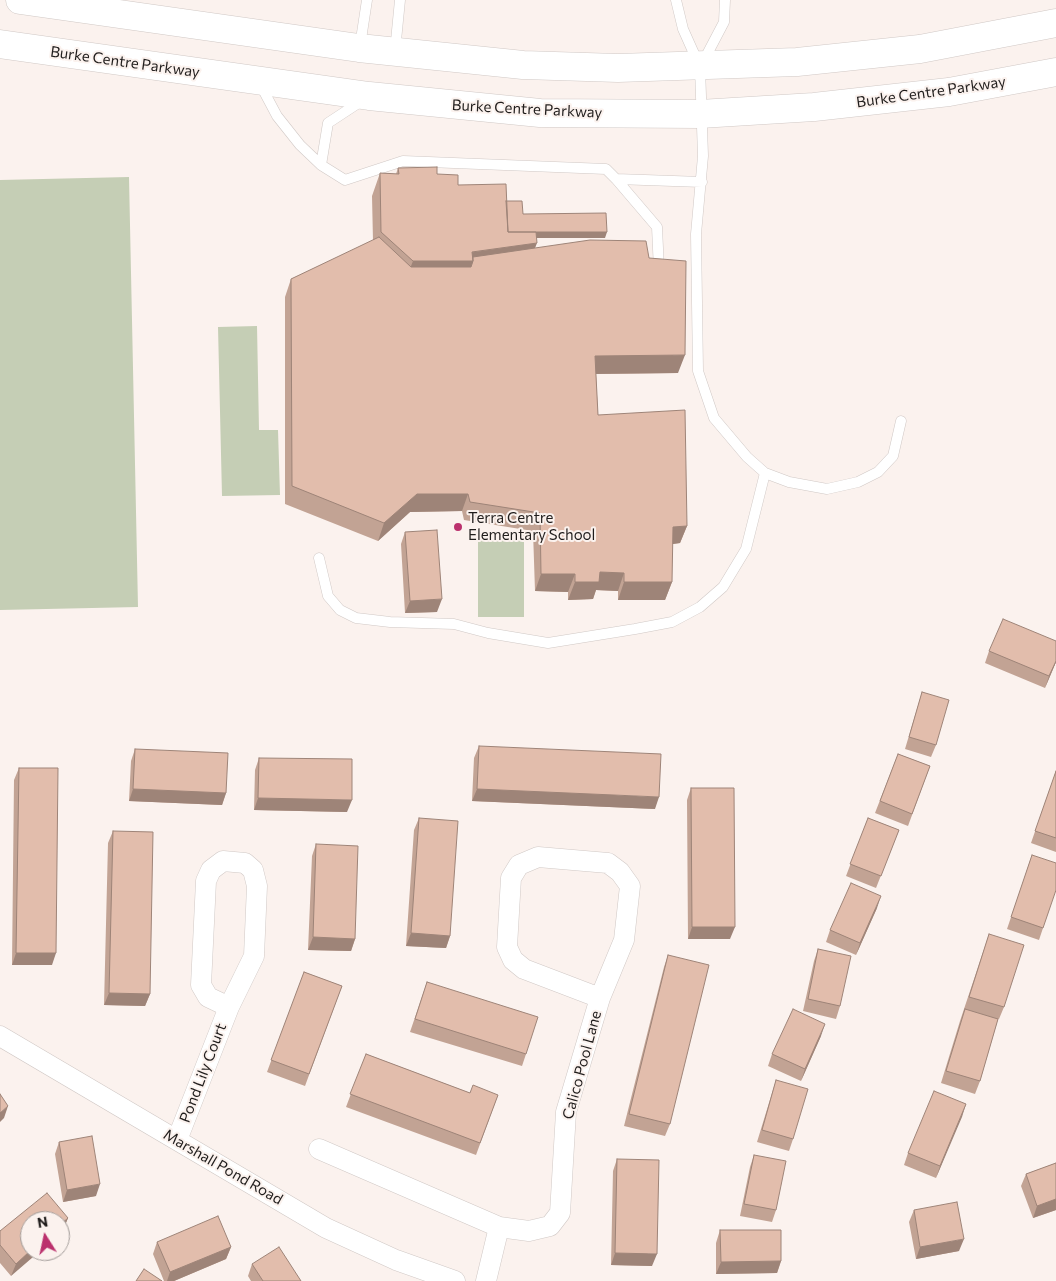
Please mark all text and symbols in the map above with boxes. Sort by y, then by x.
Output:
street label: Burke Centre Parkway [49,43,201,81]
street label: Burke Centre Parkway [855,73,1007,111]
street label: Burke Centre Parkway [451,96,603,122]
place label: Terra Centre Elementary School [468,509,595,544]
marker: Terra Centre Elementary School [452,521,464,533]
street label: Calico Pool Lane [559,1009,605,1121]
street label: Pond Lily Court [176,1021,230,1125]
street label: Marshall Pond Road [160,1125,286,1209]
north arrow [20,1211,70,1261]
text: N [36,1212,49,1231]

